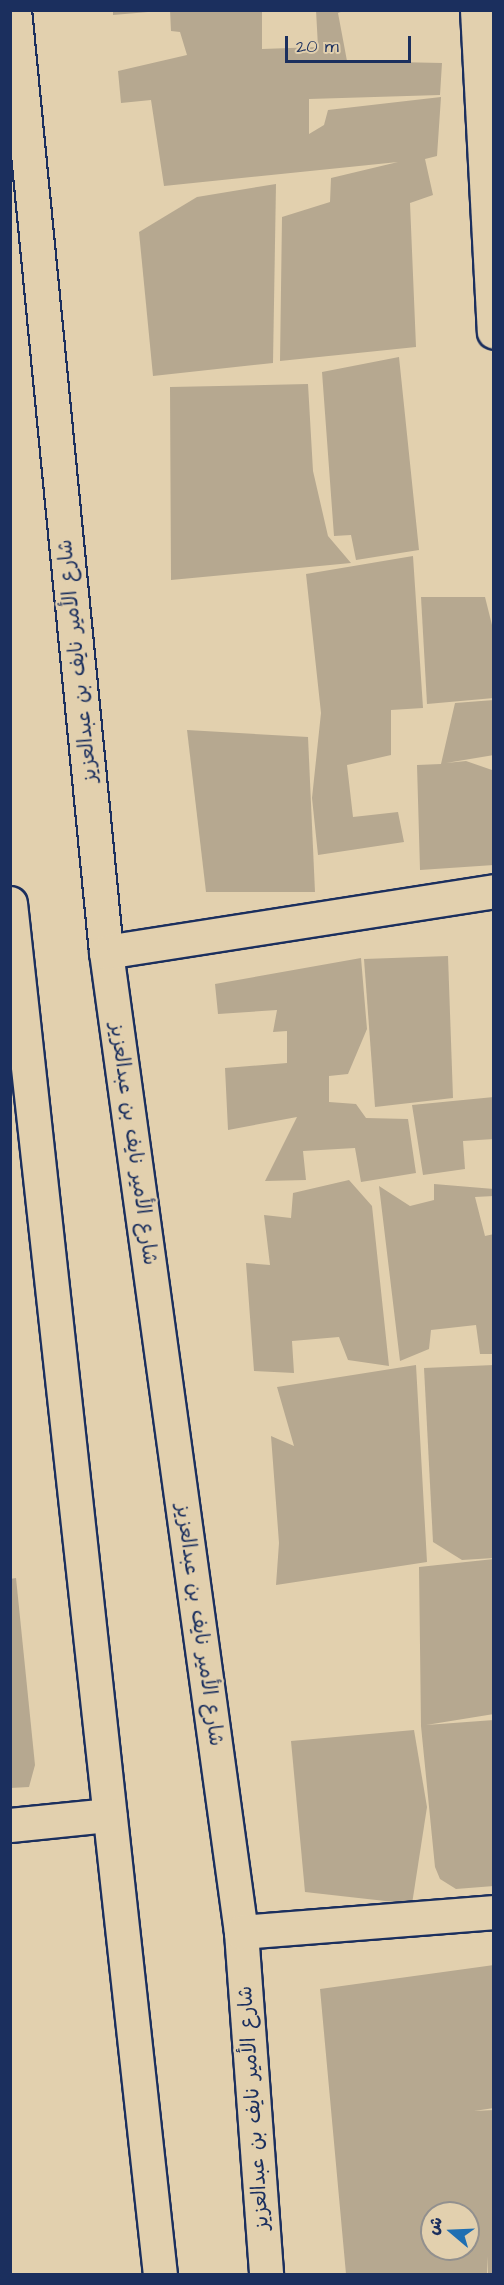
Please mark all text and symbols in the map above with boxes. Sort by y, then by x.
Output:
scale bar [288,24,414,62]
text: 20 m [296,34,339,59]
street label: شارع الأمير نايف بن عبدالعزيز [53,538,103,784]
street label: شارع الأمير نايف بن عبدالعزيز [104,1021,162,1267]
street label: شارع الأمير نايف بن عبدالعزيز [170,1502,228,1748]
street label: شارع الأمير نايف بن عبدالعزيز [234,1985,274,2231]
north arrow [420,2201,480,2261]
text: ش [422,2214,448,2238]

